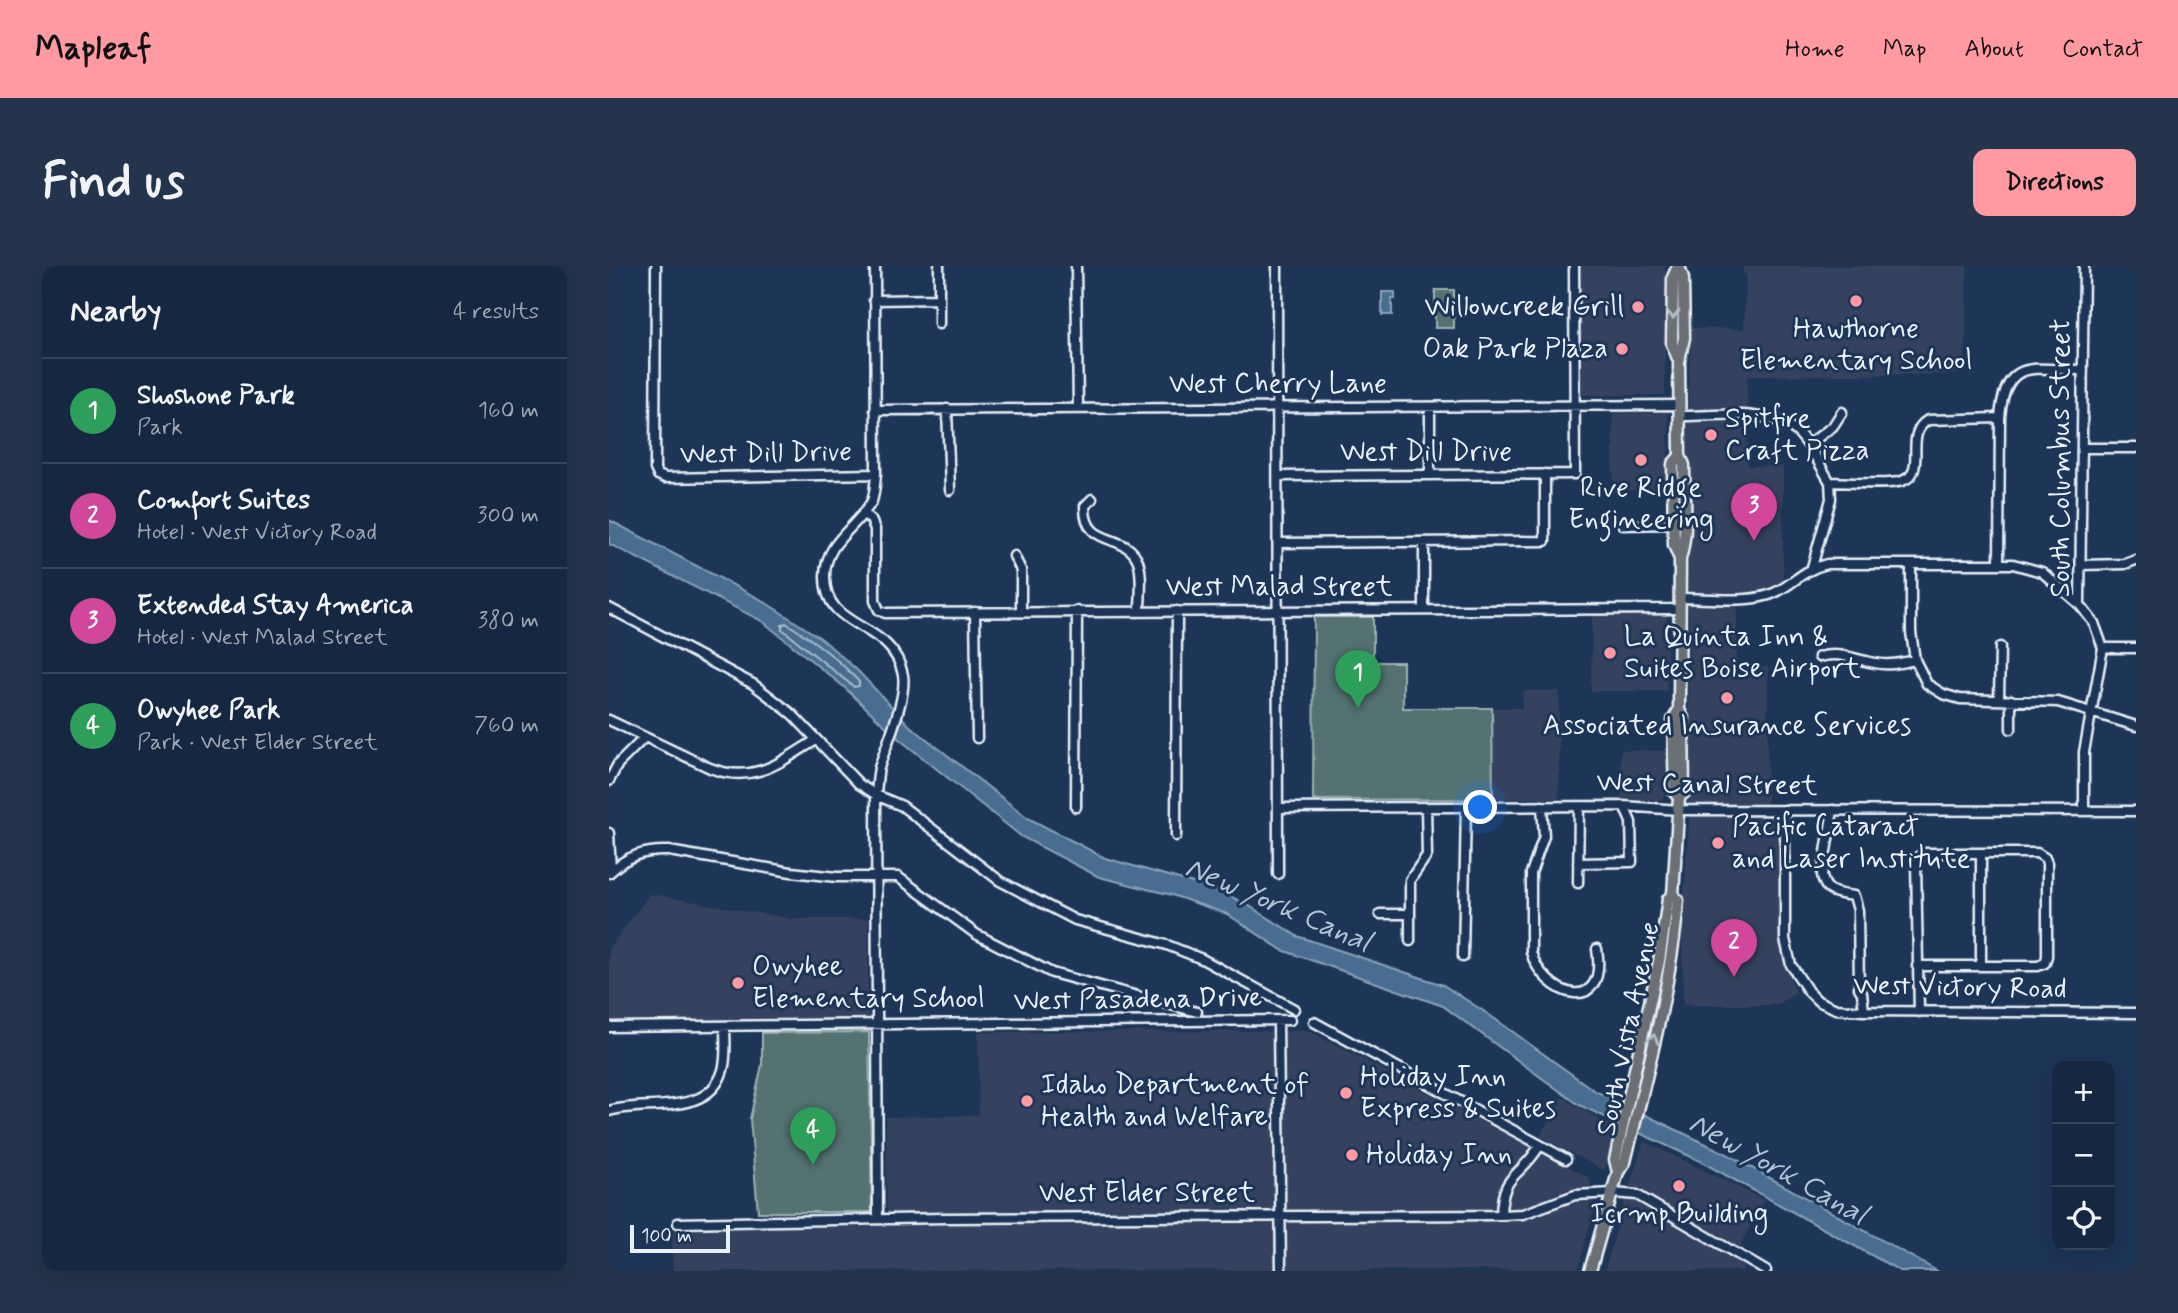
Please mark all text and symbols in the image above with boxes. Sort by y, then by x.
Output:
text: Mapleaf [35,27,151,71]
text: Home [1785,34,1845,65]
text: Map [1883,34,1927,65]
text: About [1965,34,2024,65]
text: Contact [2062,34,2143,65]
button: Directions [1973,149,2136,216]
text: Find us [42,150,185,215]
place label: Willowcreek Grill [1424,289,1624,326]
text: Nearby [70,292,161,331]
marker: Hawthorne Elementary School [1848,293,1864,309]
text: 4 results [453,297,539,327]
marker: Willowcreek Grill [1630,299,1646,315]
one-way arrow [1665,309,1681,320]
place label: Hawthorne Elementary School [1740,311,1972,380]
street label: South Columbus Street [2043,319,2080,597]
place label: Oak Park Plaza [1423,331,1608,368]
marker: Oak Park Plaza [1614,341,1630,357]
street label: West Cherry Lane [1169,366,1387,403]
text: Shoshone Park [137,379,295,413]
text: 1 [88,396,98,426]
text: 160 m [478,396,539,426]
place label: Spitfire Craft Pizza [1725,401,1870,470]
text: Park [137,413,183,443]
marker: Spitfire Craft Pizza [1703,427,1719,443]
street label: West Dill Drive [680,434,852,474]
street label: West Dill Drive [1340,434,1512,471]
marker: Rive Ridge Engineering [1633,452,1649,468]
place label: Rive Ridge Engineering [1568,470,1714,542]
pin: 3 [1731,483,1777,541]
text: Comfort Suites [137,484,310,518]
text: 2 [87,501,99,531]
text: 300 m [477,501,539,531]
text: Hotel · West Victory Road [137,518,377,548]
street label: West Malad Street [1166,569,1393,606]
text: Extended Stay America [137,589,413,623]
text: 3 [88,606,98,636]
text: 380 m [478,606,539,636]
place label: La Quinta Inn & Suites Boise Airport [1624,619,1861,688]
text: Hotel · West Malad Street [137,623,388,653]
marker: La Quinta Inn & Suites Boise Airport [1602,645,1618,661]
pin: 1 [1335,650,1381,708]
marker: Associated Insurance Services [1719,690,1735,706]
text: Owyhee Park [137,694,280,728]
place label: Associated Insurance Services [1543,708,1911,745]
text: 4 [86,711,100,741]
text: 760 m [474,711,539,741]
text: Park · West Elder Street [137,728,378,758]
street label: West Canal Street [1596,765,1818,805]
your location [1463,790,1497,824]
place label: Pacific Cataract and Laser Institute [1732,809,1970,878]
marker: Pacific Cataract and Laser Institute [1710,835,1726,851]
water label: New York Canal [1179,848,1379,963]
street label: South Vista Avenue [1588,919,1670,1139]
pin: 2 [1711,919,1757,977]
place label: Owyhee Elementary School [752,949,985,1018]
street label: West Victory Road [1853,968,2067,1008]
marker: Owyhee Elementary School [730,975,746,991]
street label: West Pasadena Drive [1013,979,1263,1021]
one-way arrow [1645,1033,1660,1045]
place label: Holiday Inn Express & Suites [1360,1059,1556,1128]
map controls [2052,1061,2115,1250]
button: + [2052,1061,2115,1124]
place label: Idaho Department of Health and Welfare [1041,1067,1309,1136]
marker: Holiday Inn Express & Suites [1338,1085,1354,1101]
marker: Idaho Department of Health and Welfare [1019,1093,1035,1109]
water label: New York Canal [1682,1104,1876,1235]
pin: 4 [790,1107,836,1165]
button: − [2052,1124,2115,1187]
place label: Holiday Inn [1366,1137,1512,1174]
marker: Holiday Inn [1344,1147,1360,1163]
street label: West Elder Street [1039,1175,1255,1212]
marker: Icrmp Building [1671,1178,1687,1194]
button: locate [2052,1187,2115,1250]
place label: Icrmp Building [1590,1196,1768,1235]
scale bar [630,1222,730,1254]
text: 100 m [641,1224,692,1249]

